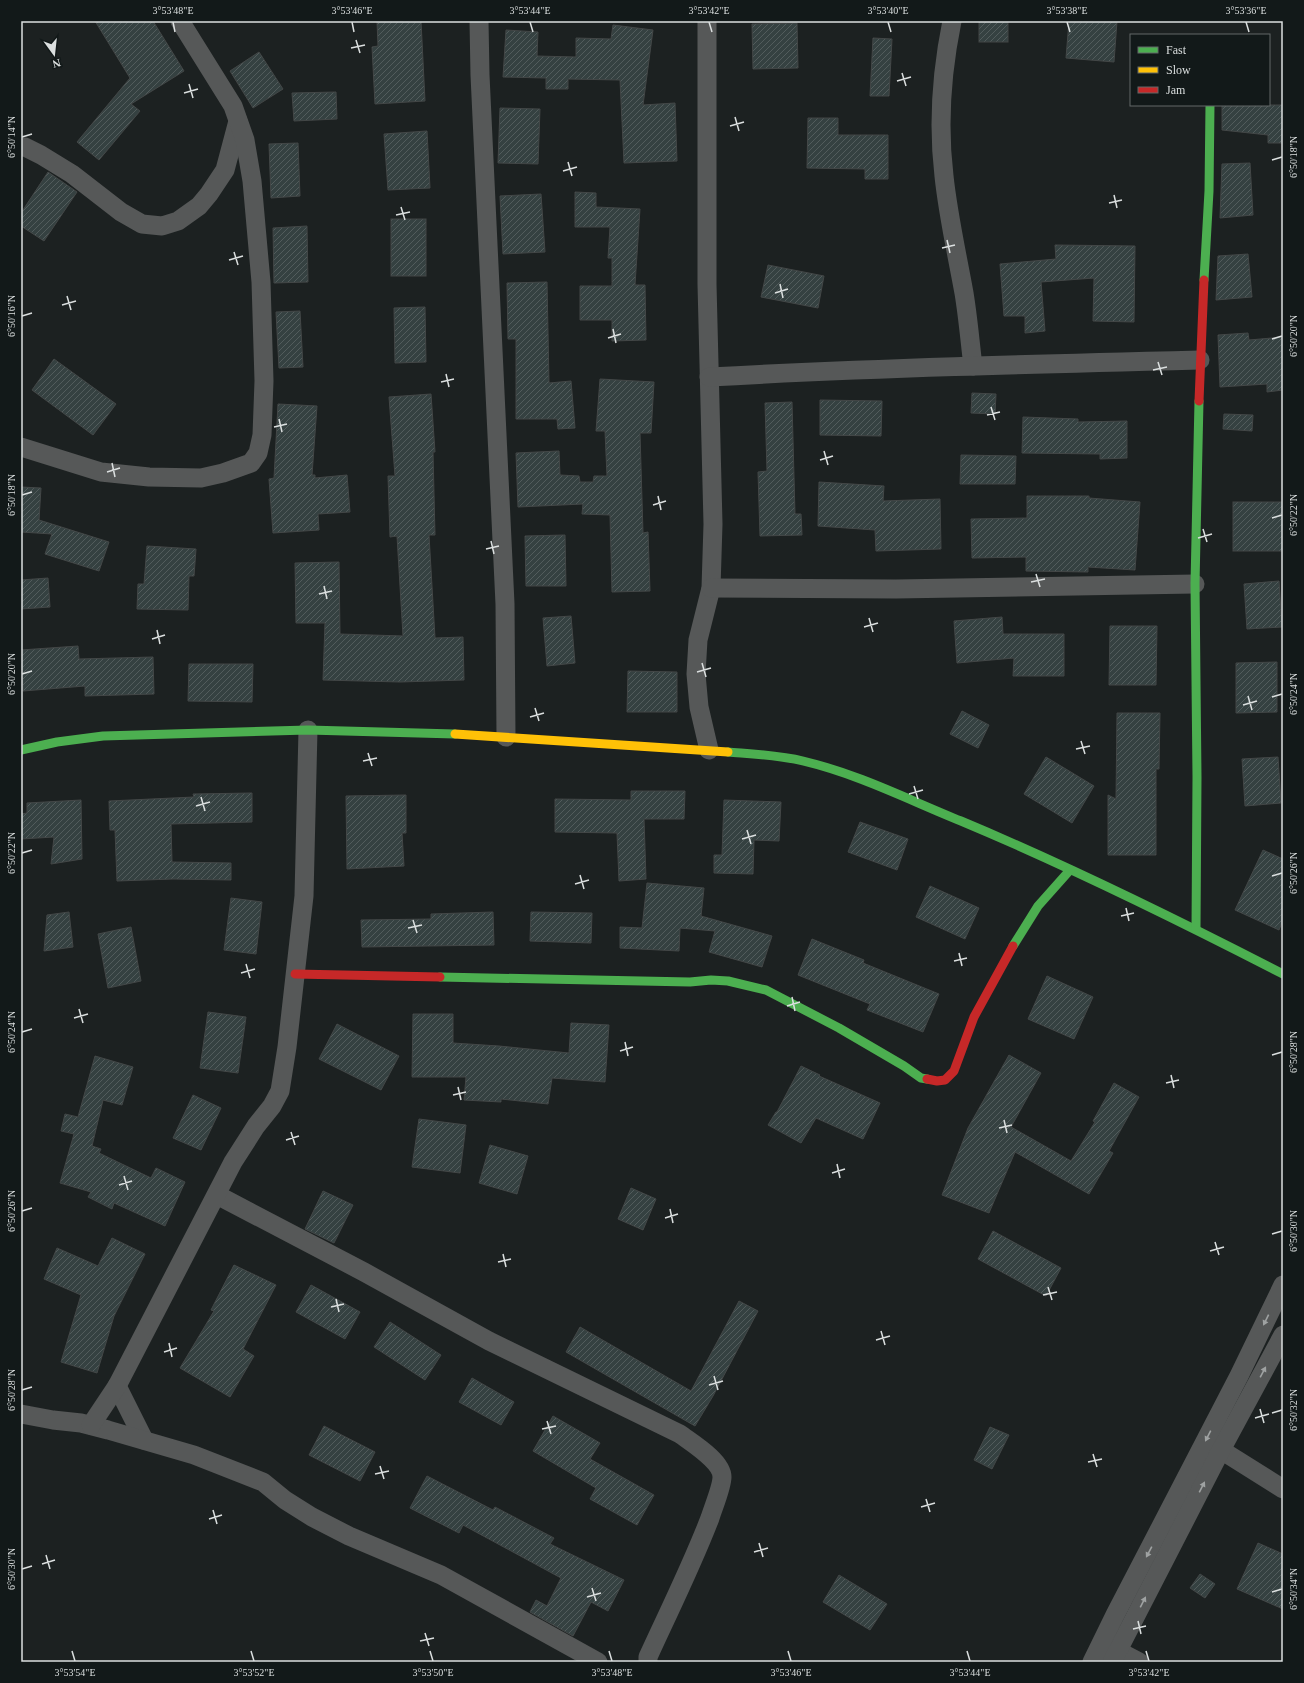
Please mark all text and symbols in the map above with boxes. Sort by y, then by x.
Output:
text: 3°53'48"E [153,5,194,16]
text: 3°53'46"E [332,5,373,16]
text: 3°53'44"E [510,5,551,16]
text: 3°53'42"E [689,5,730,16]
text: 3°53'40"E [868,5,909,16]
text: 3°53'38"E [1047,5,1088,16]
text: 3°53'36"E [1226,5,1267,16]
north arrow [34,34,74,74]
legend [1130,34,1270,106]
text: Fast [1166,43,1187,57]
text: N [51,57,62,70]
text: Slow [1166,63,1191,77]
text: Jam [1166,83,1186,97]
text: 6°50'14"N [6,116,17,158]
text: 6°50'18"N [1288,136,1299,178]
text: 6°50'16"N [6,295,17,337]
text: 6°50'20"N [1288,315,1299,357]
text: 6°50'18"N [6,474,17,516]
text: 6°50'22"N [1288,494,1299,536]
text: 6°50'20"N [6,653,17,695]
text: 6°50'24"N [1288,673,1299,715]
text: 6°50'22"N [6,832,17,874]
text: 6°50'26"N [1288,852,1299,894]
text: 6°50'24"N [6,1011,17,1053]
text: 6°50'28"N [1288,1031,1299,1073]
text: 6°50'26"N [6,1190,17,1232]
text: 6°50'30"N [1288,1210,1299,1252]
one-way arrow [1263,1314,1269,1326]
one-way arrow [1260,1366,1267,1378]
text: 6°50'28"N [6,1369,17,1411]
text: 6°50'32"N [1288,1389,1299,1431]
one-way arrow [1205,1431,1211,1442]
one-way arrow [1199,1481,1206,1493]
one-way arrow [1146,1546,1152,1558]
text: 6°50'30"N [6,1548,17,1590]
text: 6°50'34"N [1288,1568,1299,1610]
one-way arrow [1140,1597,1146,1608]
text: 3°53'54"E [55,1667,96,1678]
text: 3°53'52"E [234,1667,275,1678]
text: 3°53'50"E [413,1667,454,1678]
text: 3°53'48"E [592,1667,633,1678]
text: 3°53'46"E [771,1667,812,1678]
text: 3°53'44"E [950,1667,991,1678]
text: 3°53'42"E [1129,1667,1170,1678]

